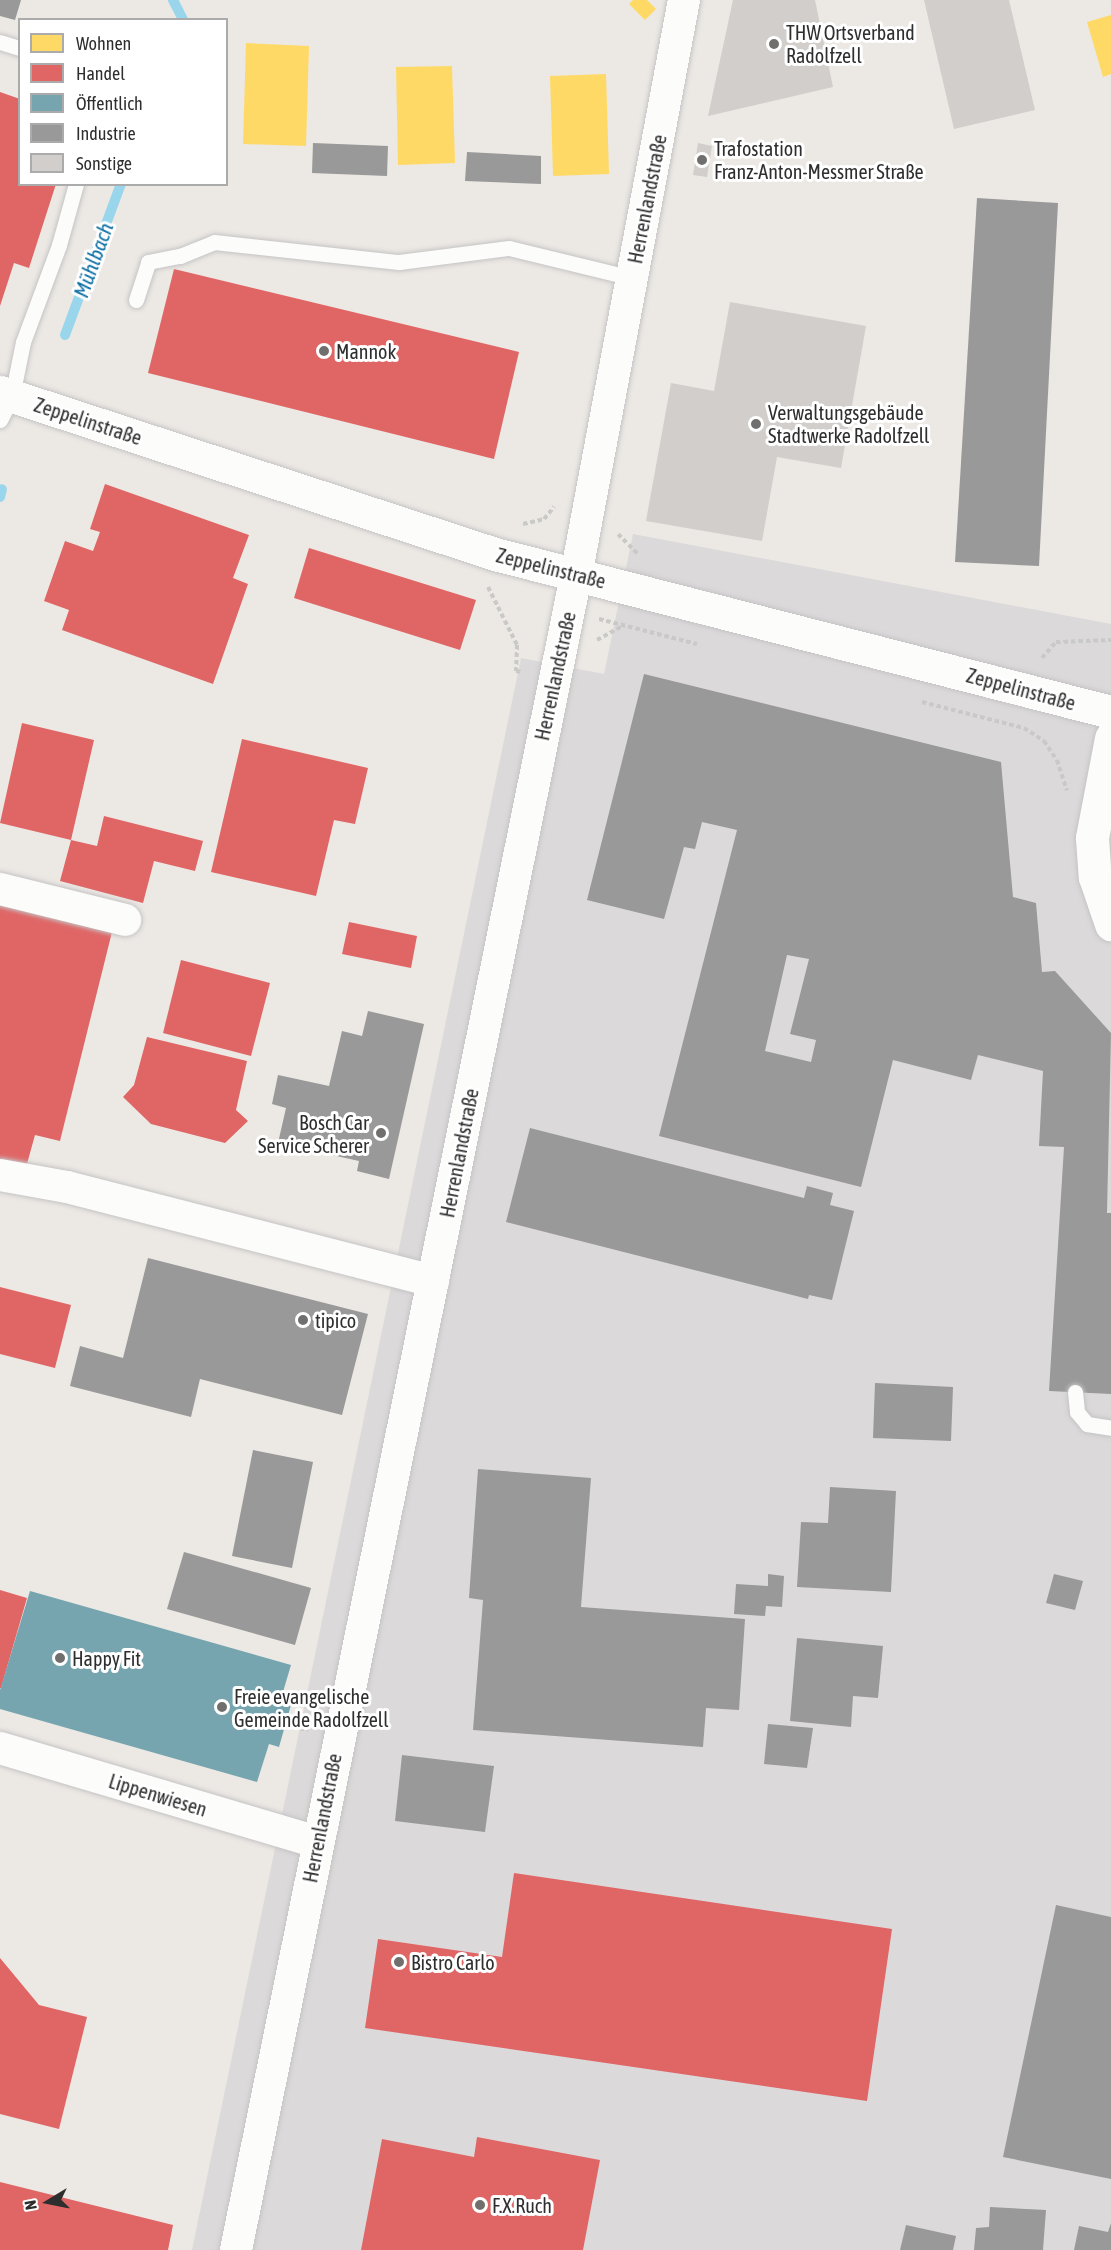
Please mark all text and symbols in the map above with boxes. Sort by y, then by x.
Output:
legend [18,18,228,186]
place label: THW Ortsverband Radolfzell [786,20,915,67]
text: Wohnen [76,33,131,54]
marker: THW Ortsverband Radolfzell [767,37,781,51]
text: Handel [76,63,125,84]
text: Öffentlich [76,93,143,114]
text: Industrie [76,123,136,144]
street label: Herrenlandstraße [623,132,671,266]
place label: Trafostation Franz-Anton-Messmer Straße [714,136,924,183]
text: Sonstige [76,153,132,174]
marker: Trafostation Franz-Anton-Messmer Straße [695,153,709,167]
water label: Mühlbach [68,219,118,301]
place label: Mannok [336,339,396,363]
marker: Mannok [317,344,331,358]
street label: Zeppelinstraße [31,392,145,450]
place label: Verwaltungsgebäude Stadtwerke Radolfzell [768,400,929,447]
marker: Verwaltungsgebäude Stadtwerke Radolfzell [749,417,763,431]
street label: Zeppelinstraße [494,543,608,593]
street label: Herrenlandstraße [530,609,580,743]
street label: Zeppelinstraße [964,663,1078,715]
street label: Herrenlandstraße [435,1086,483,1220]
place label: Bosch Car Service Scherer [258,1110,369,1157]
marker: Bosch Car Service Scherer [374,1126,388,1140]
place label: tipico [315,1308,356,1332]
marker: tipico [296,1313,310,1327]
place label: Happy Fit [72,1646,141,1670]
marker: Happy Fit [53,1651,67,1665]
place label: Freie evangelische Gemeinde Radolfzell [234,1684,388,1731]
marker: Freie evangelische Gemeinde Radolfzell [215,1700,229,1714]
street label: Herrenlandstraße [298,1751,346,1885]
street label: Lippenwiesen [106,1769,210,1821]
place label: Bistro Carlo [411,1950,495,1974]
marker: Bistro Carlo [392,1955,406,1969]
north arrow [18,2172,78,2232]
place label: F.X.Ruch [492,2193,552,2217]
marker: F.X.Ruch [473,2198,487,2212]
text: N [21,2199,40,2211]

